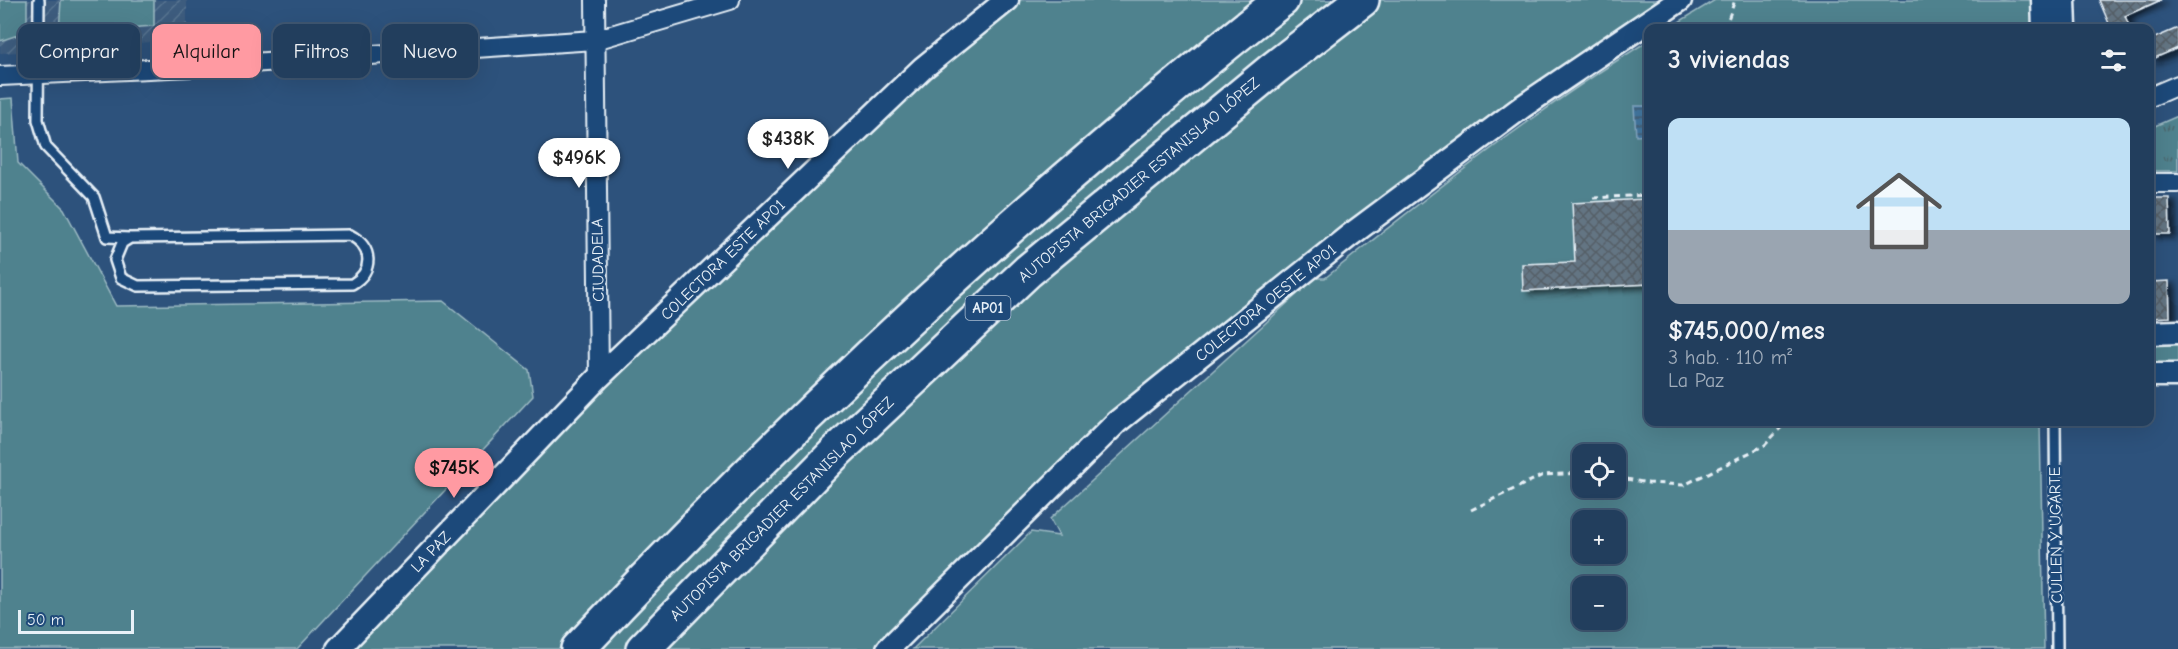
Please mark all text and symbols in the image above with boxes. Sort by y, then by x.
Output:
chip: Comprar [18,24,140,78]
chip: Alquilar [152,24,261,78]
chip: Filtros [273,24,370,78]
chip: Nuevo [382,24,478,78]
icon: filters [2097,44,2130,77]
text: 3 viviendas [1668,45,1790,75]
street label: AUTOPISTA BRIGADIER ESTANISLAO LÓPEZ [1014,73,1263,286]
pin: $438K [746,119,830,170]
text: $438K [762,127,814,150]
pin: $496K [537,138,621,189]
text: $496K [552,146,606,169]
icon: home [1845,157,1953,265]
street label: COLECTORA ESTE AP01 [657,196,789,324]
street label: CIUDADELA [588,218,608,302]
street label: COLECTORA OESTE AP01 [1192,241,1340,365]
road number: AP01 [966,296,1010,320]
text: $745,000/mes [1668,316,1825,346]
text: 3 hab. · 110 m² [1668,346,1792,369]
text: La Paz [1668,369,1724,392]
street label: AUTOPISTA BRIGADIER ESTANISLAO LÓPEZ [666,393,898,625]
map controls [1572,444,1626,630]
button: locate [1572,444,1626,498]
pin: $745K [412,448,496,499]
text: $745K [429,456,479,479]
street label: CULLEN Y UGARTE [2046,466,2066,603]
button: + [1572,510,1626,564]
street label: LA PAZ [407,528,455,576]
button: − [1572,576,1626,630]
scale bar [18,607,134,634]
text: 50 m [27,611,64,629]

